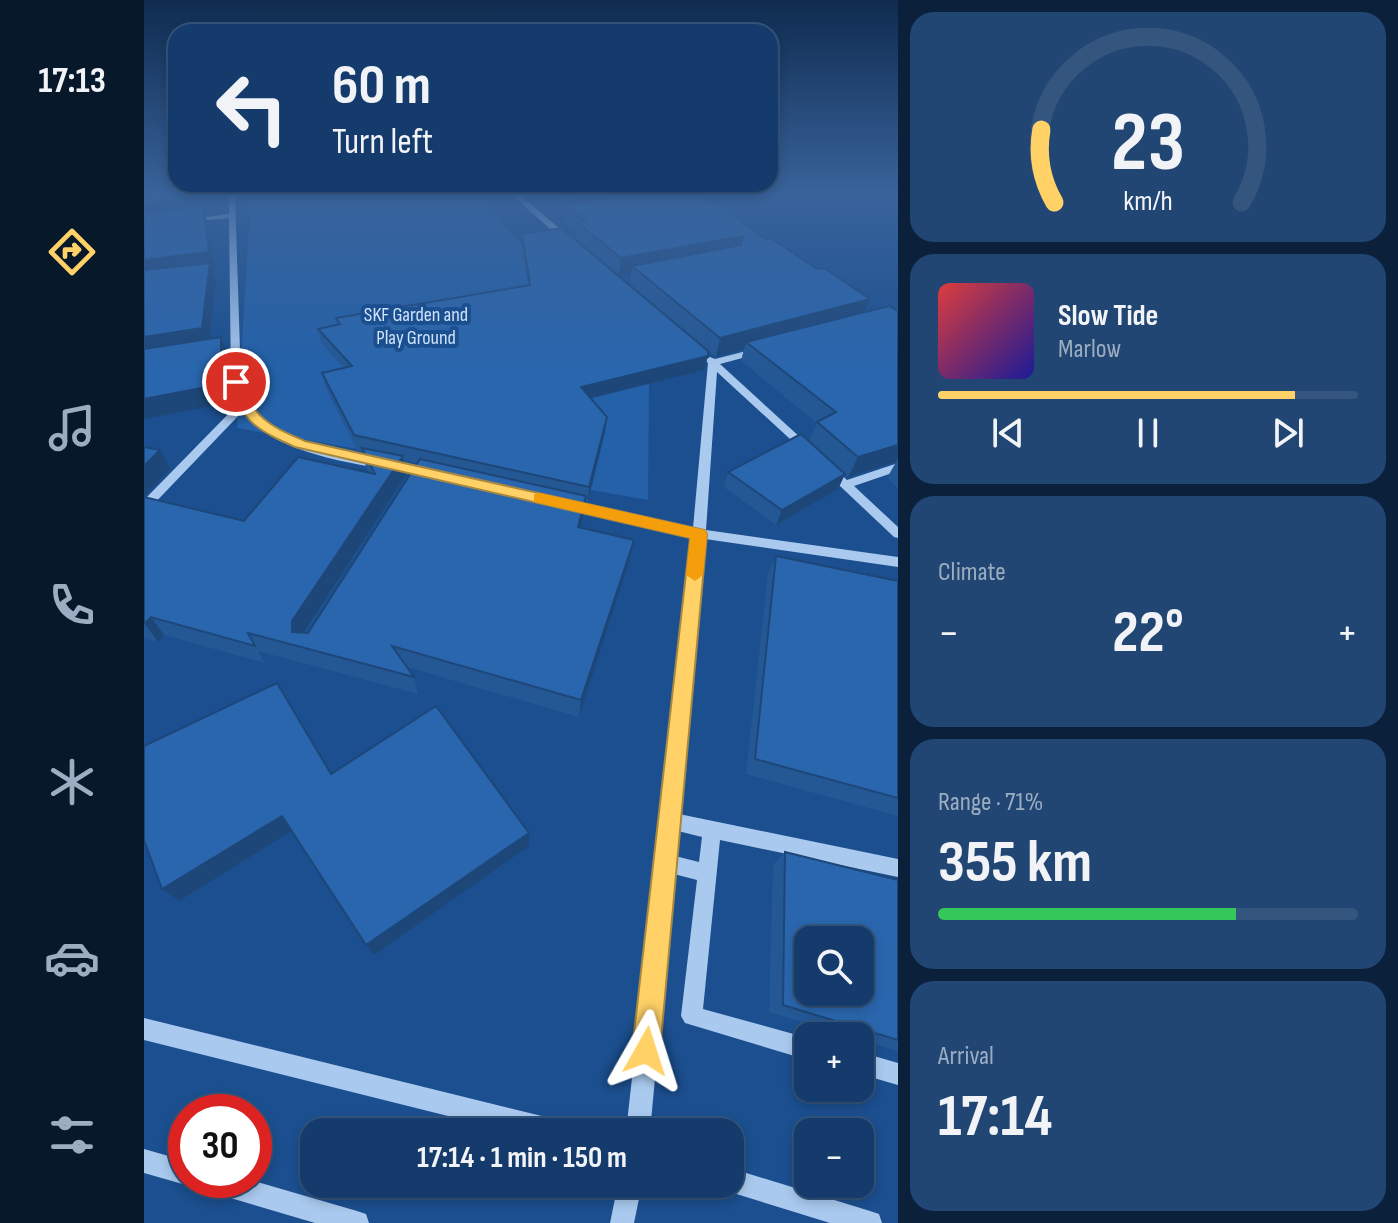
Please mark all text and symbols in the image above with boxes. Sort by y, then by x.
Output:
text: 60 m [332,53,431,120]
icon: left [200,56,304,160]
text: 17:13 [38,60,106,103]
text: 23 [1111,94,1185,194]
text: Turn left [332,121,433,164]
text: km/h [1123,184,1173,219]
icon: directions [44,224,100,280]
text: Slow Tide [1058,298,1158,334]
park label: SKF Garden and Play Ground [364,303,468,350]
text: Marlow [1058,334,1121,365]
pin [202,348,270,416]
icon: arrive [214,360,258,404]
icon: music [44,400,100,456]
icon: previous [986,411,1030,455]
icon: pause [1126,411,1170,455]
icon: next [1266,411,1310,455]
text: Climate [938,557,1006,588]
icon: phone [44,577,100,633]
text: 22° [1112,597,1184,669]
text: − [938,607,960,660]
text: + [1336,607,1358,660]
icon: climate [44,754,100,810]
text: Range · 71% [938,787,1043,818]
text: 355 km [938,827,1092,899]
map controls [794,926,874,1198]
button: search [794,926,874,1006]
icon: car [44,930,100,986]
position arrow [604,1009,688,1093]
button: + [794,1022,874,1102]
text: Arrival [938,1041,994,1072]
text: 17:14 [938,1081,1052,1153]
speed limit sign: 30 [168,1094,272,1198]
icon: filters [44,1107,100,1163]
button: − [794,1118,874,1198]
text: 17:14 · 1 min · 150 m [417,1140,627,1176]

